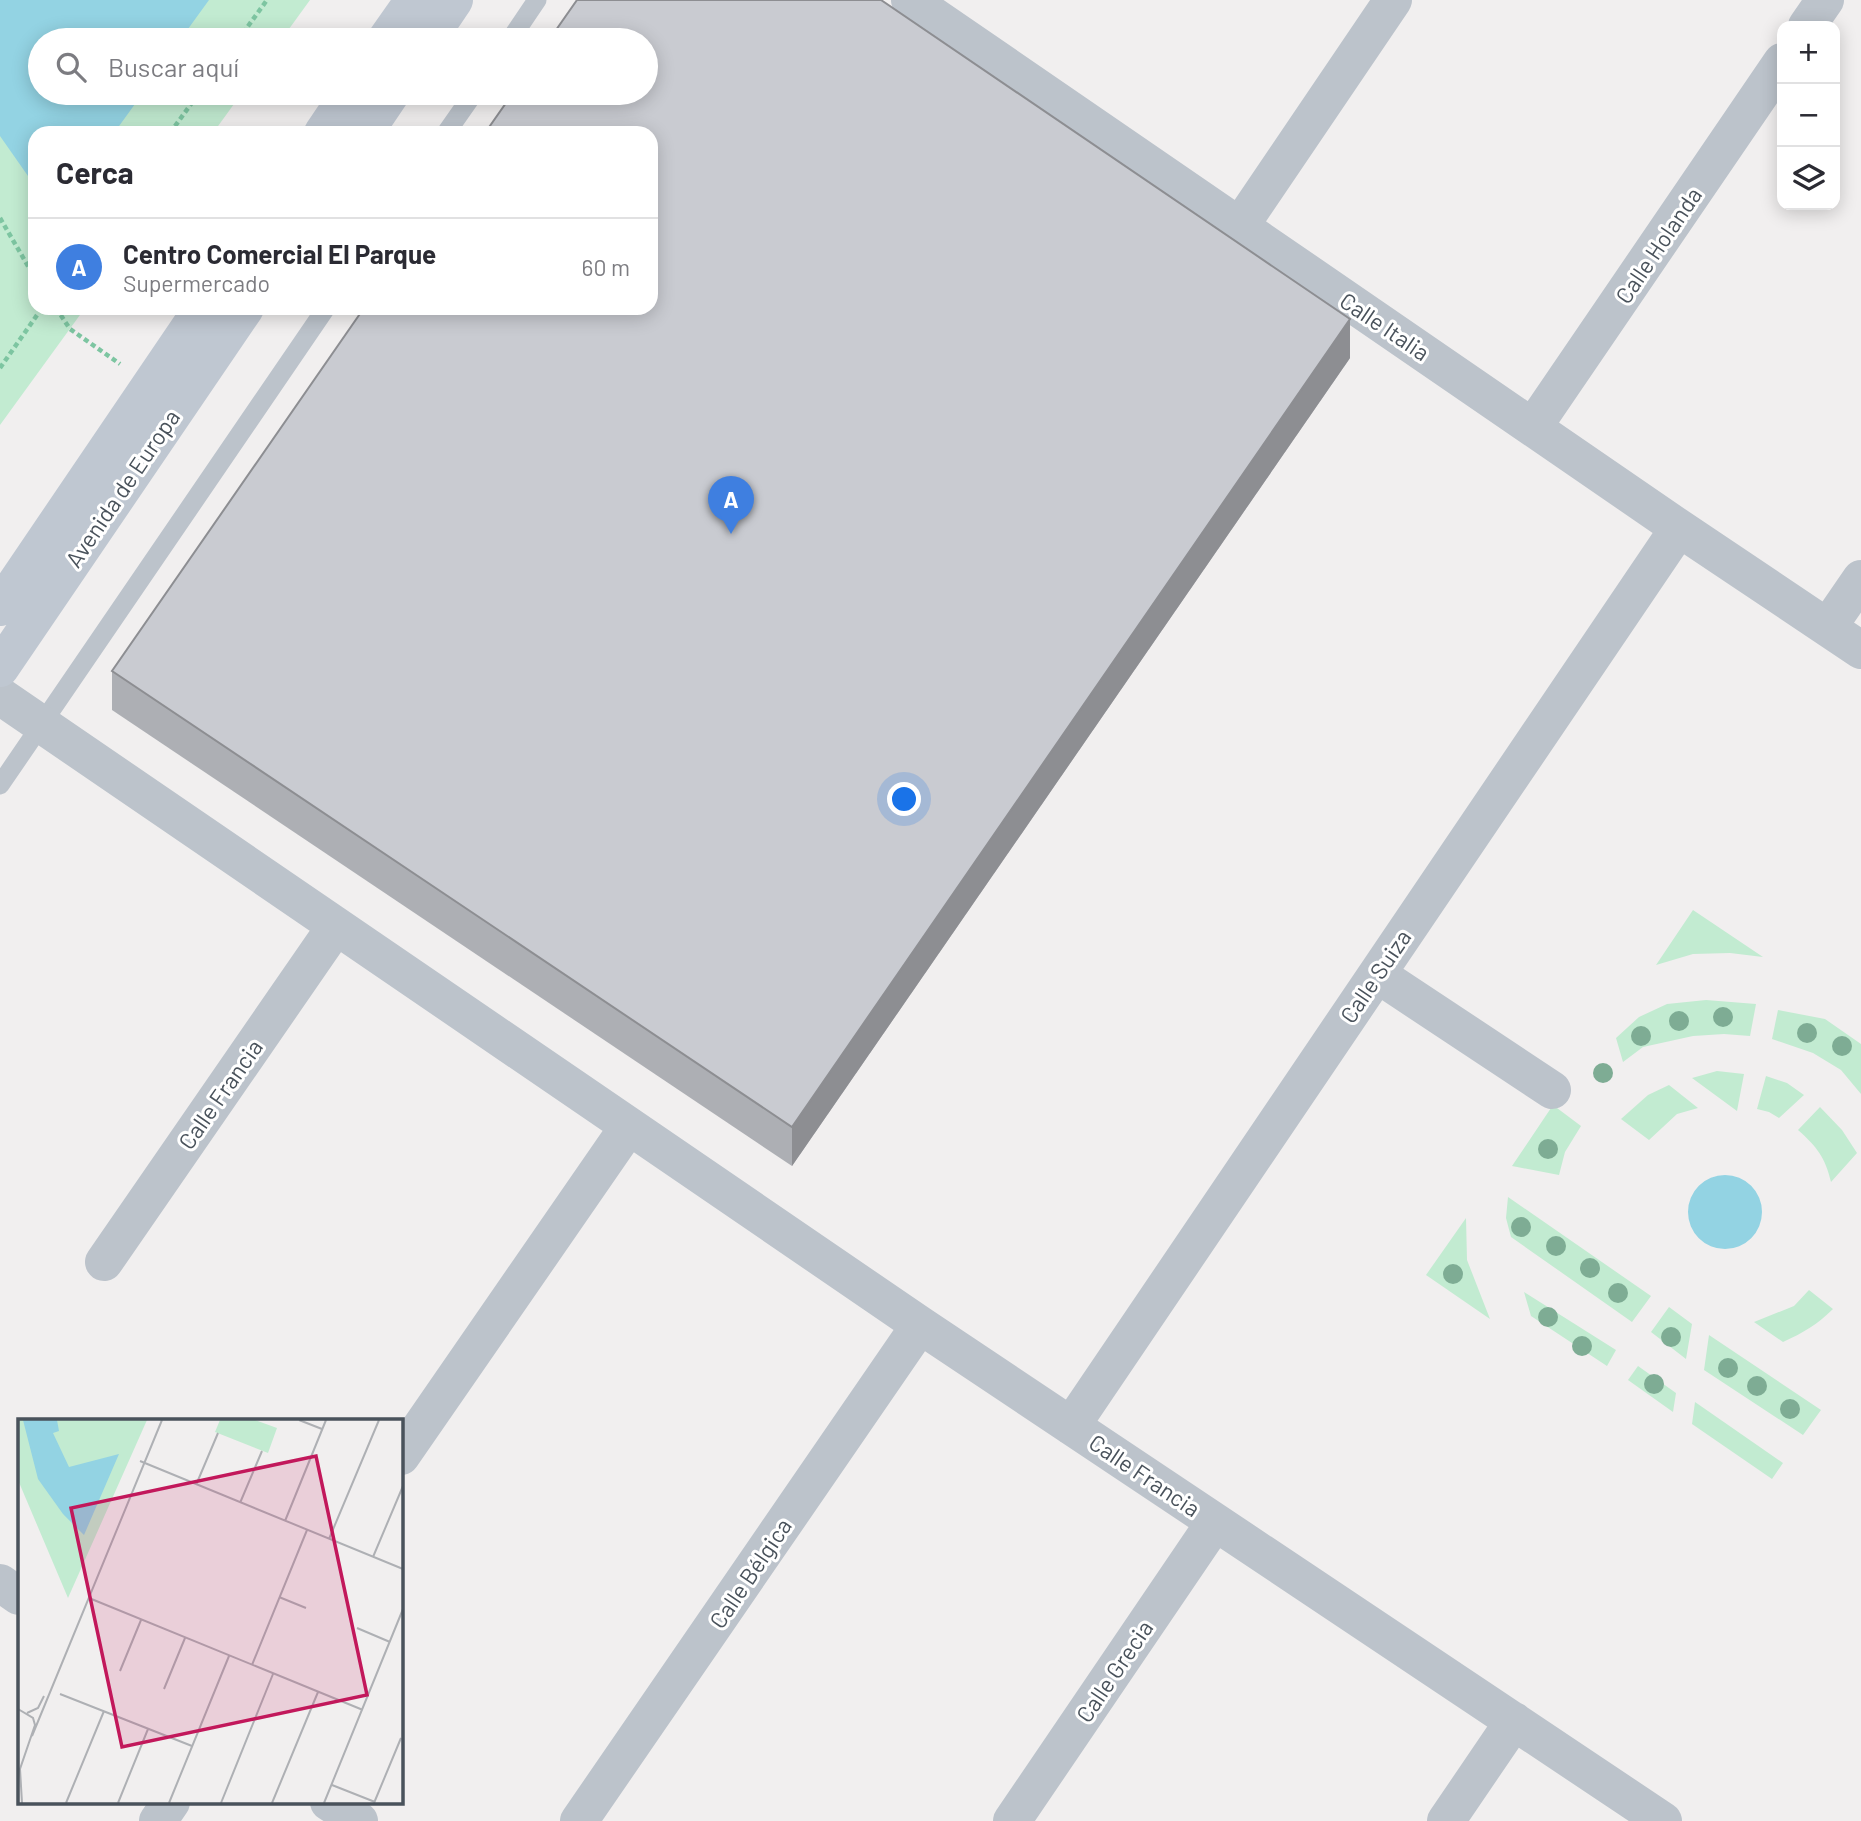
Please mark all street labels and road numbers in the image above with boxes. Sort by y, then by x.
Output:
street label: Calle Holanda [1609,182,1707,308]
street label: Calle Italia [1335,286,1435,366]
street label: Avenida de Europa [59,404,185,572]
street label: Calle Suiza [1334,924,1416,1028]
street label: Calle Francia [172,1034,268,1154]
street label: Calle Francia [1084,1428,1206,1522]
street label: Calle Bélgica [703,1513,797,1633]
street label: Calle Grecia [1070,1615,1158,1727]

